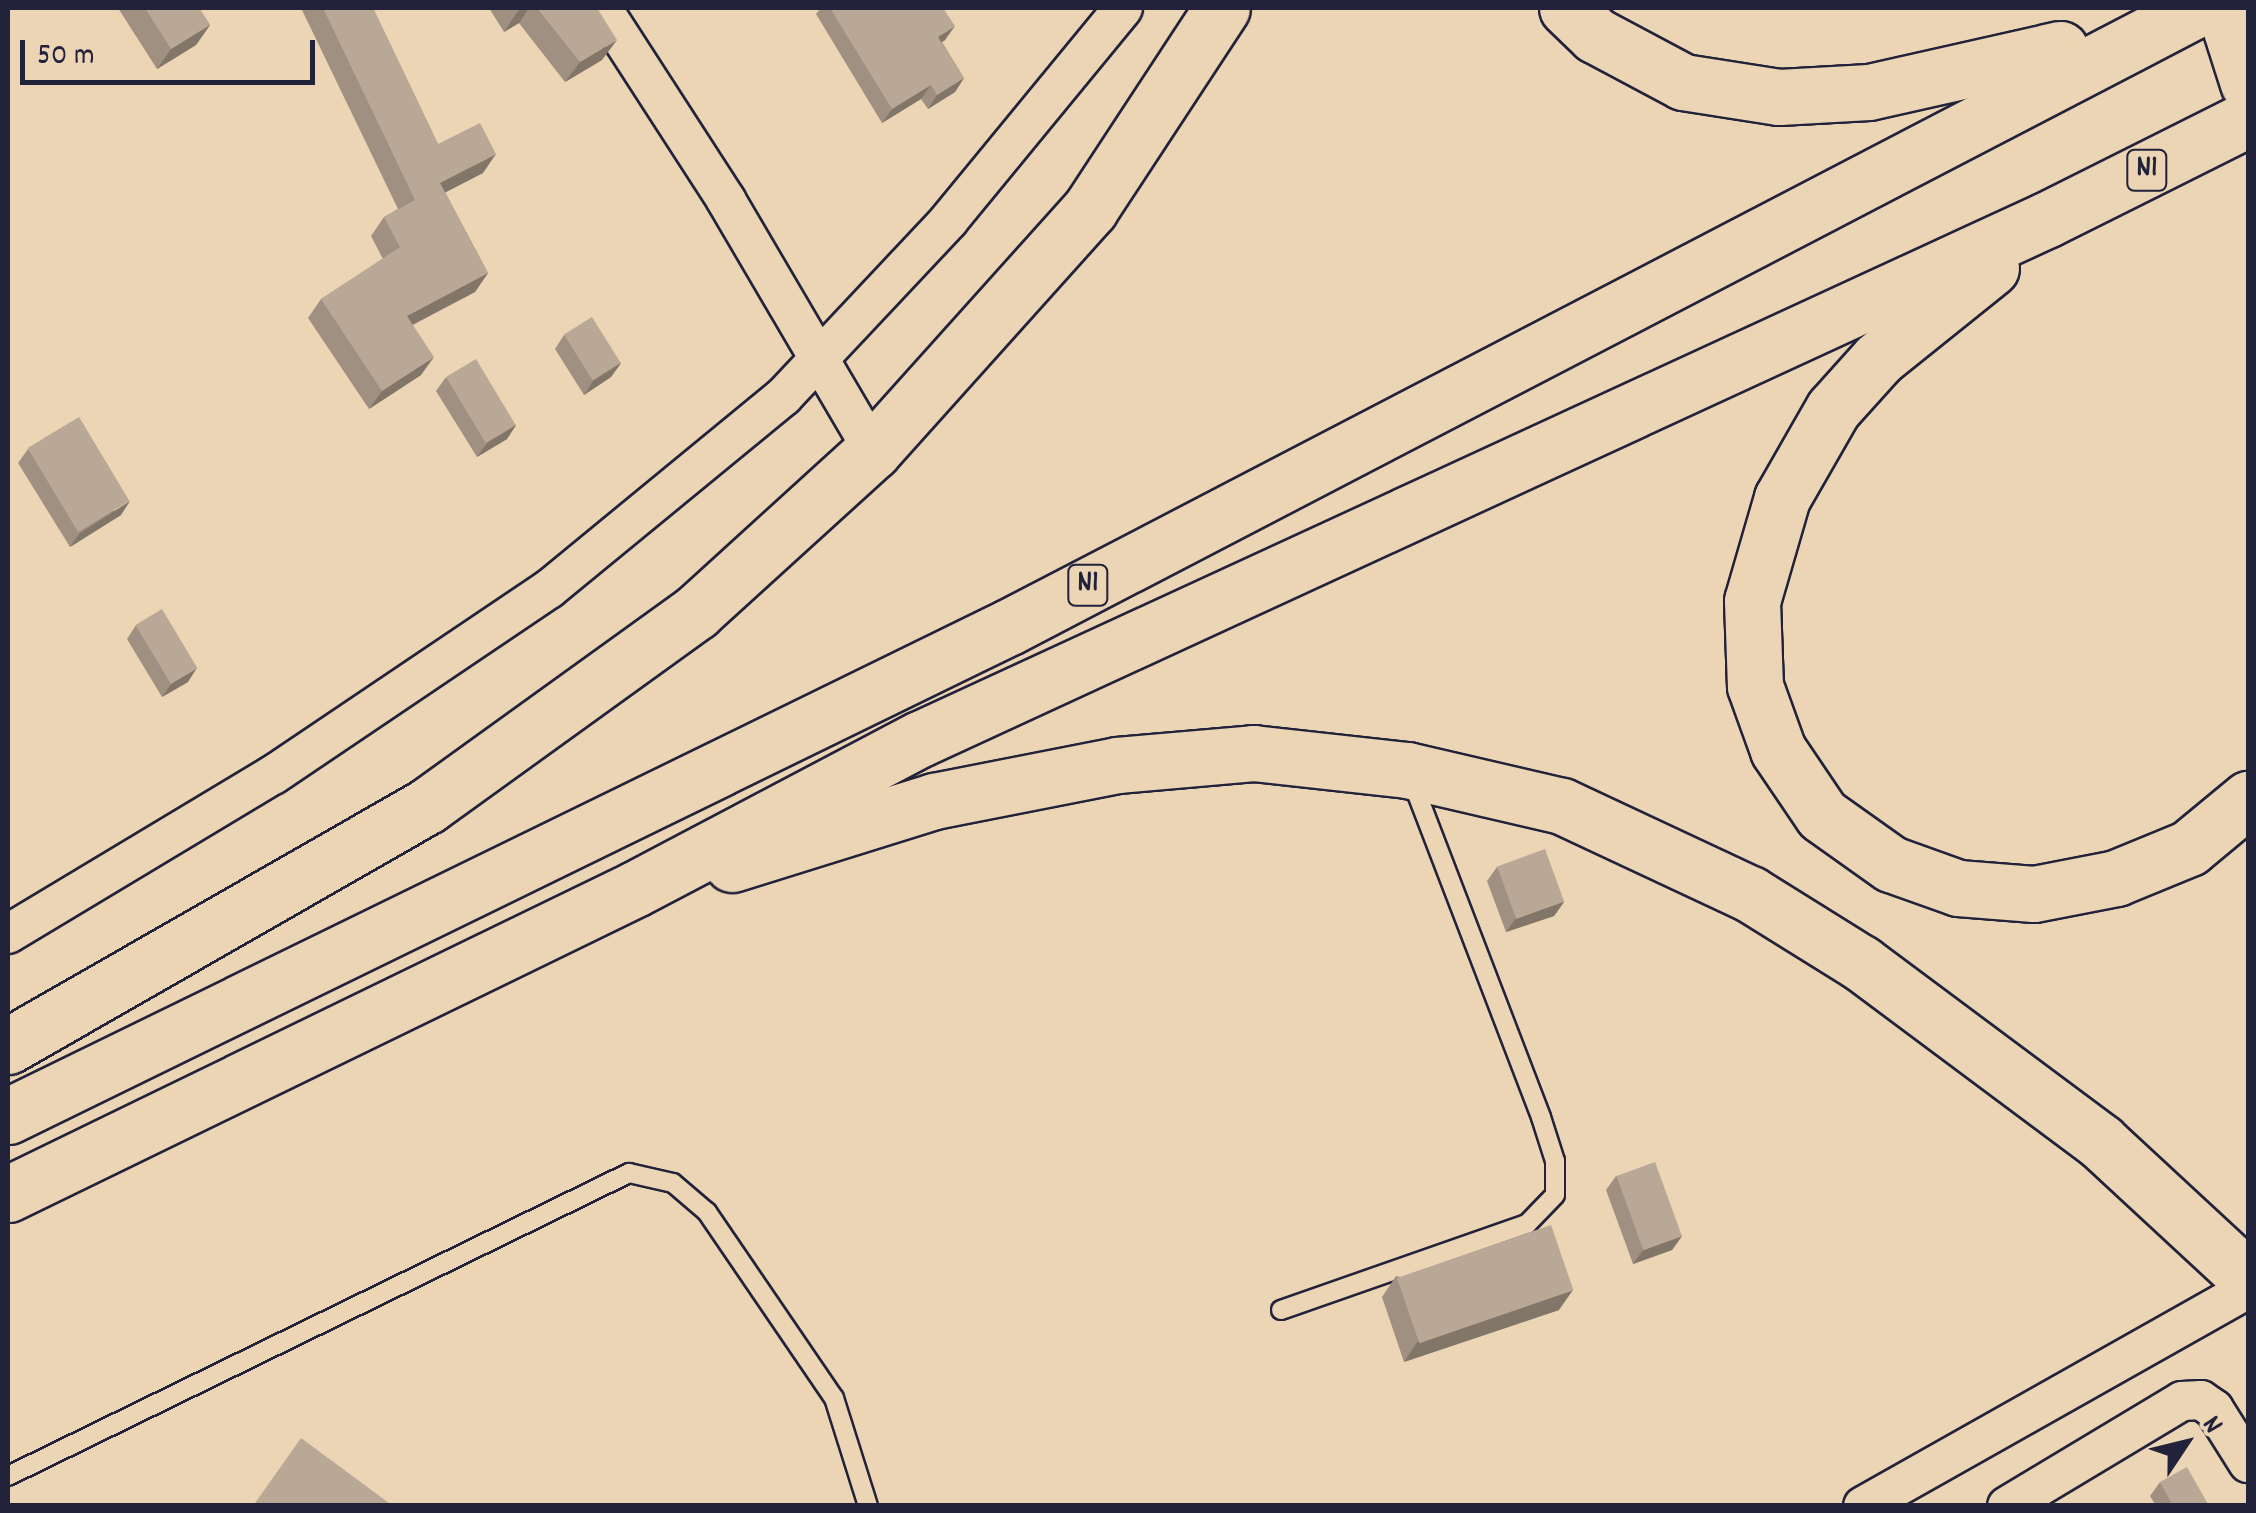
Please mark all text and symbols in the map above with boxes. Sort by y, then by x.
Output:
scale bar [25,20,320,82]
text: 50 m [37,36,95,79]
road number: N1 [2124,145,2170,195]
road number: N1 [1066,560,1110,610]
north arrow [2136,1393,2236,1493]
text: N [2190,1409,2231,1443]

